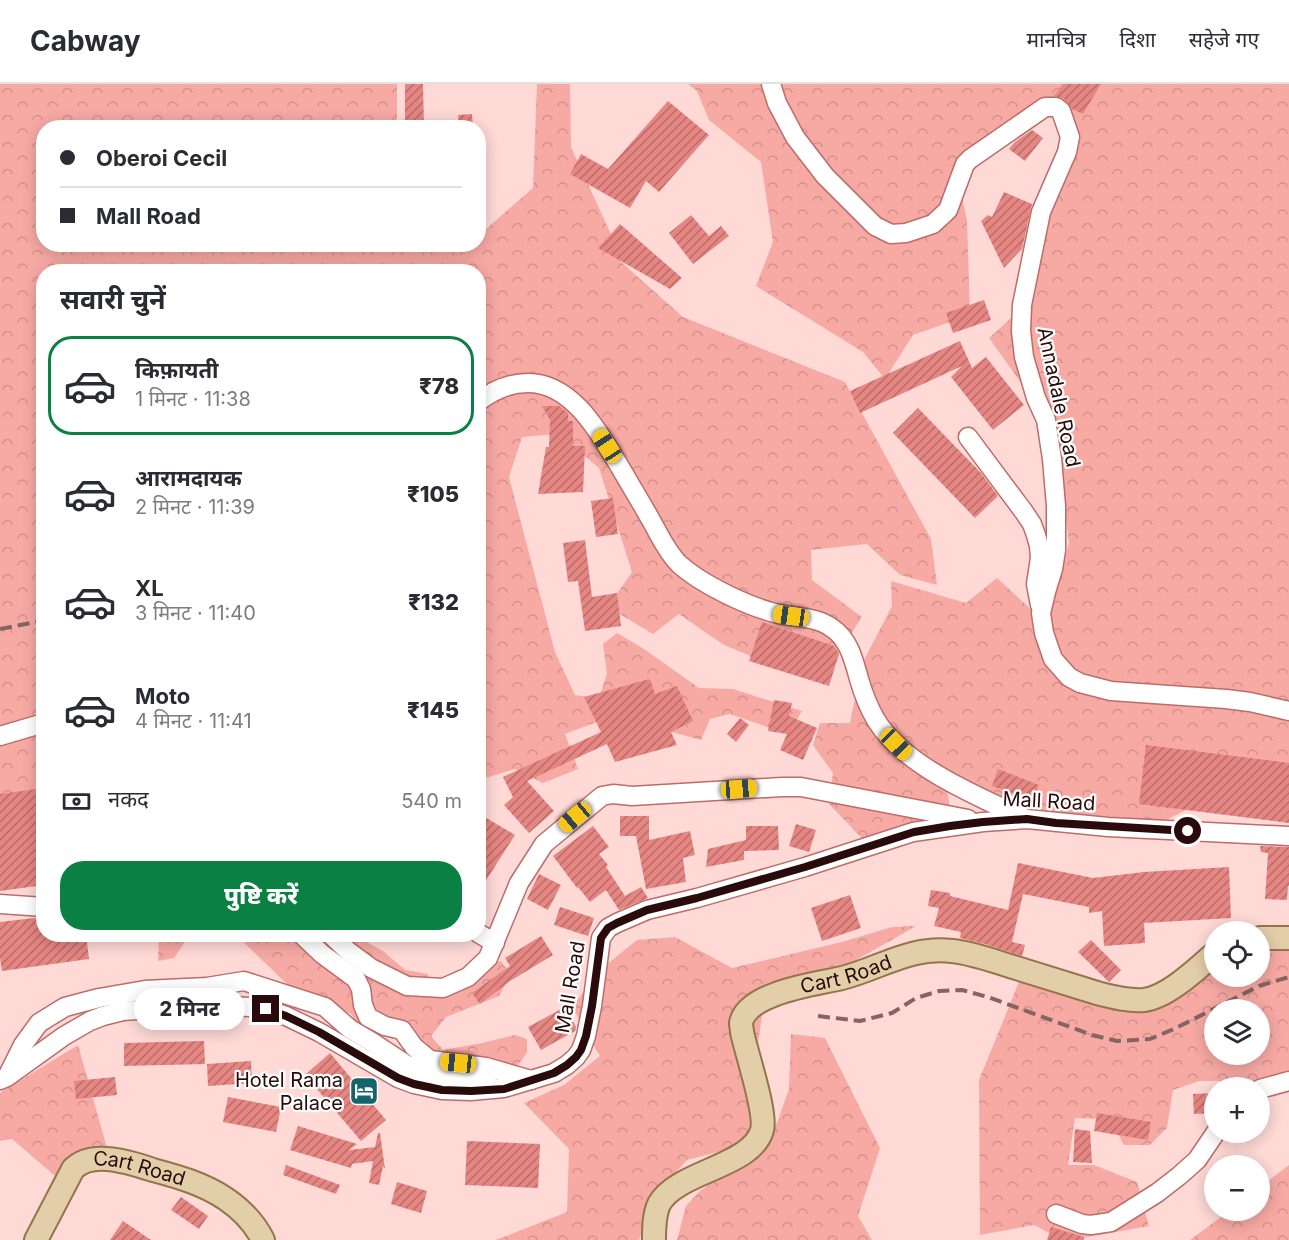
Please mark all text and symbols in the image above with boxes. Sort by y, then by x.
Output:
text: Cabway [30,24,141,58]
text: मानचित्र [1026,27,1086,52]
text: दिशा [1119,27,1156,52]
text: सहेजे गए [1189,27,1259,52]
text: Oberoi Cecil [96,145,227,171]
text: Mall Road [96,203,201,229]
text: सवारी चुनें [60,283,166,316]
street label: Annadale Road [1032,325,1086,469]
text: किफ़ायती [135,357,219,383]
icon: car [63,359,117,413]
text: ₹78 [419,373,459,399]
text: 1 मिनट · 11:38 [135,387,251,411]
car [590,426,624,466]
text: आरामदायक [135,465,242,491]
icon: car [63,467,117,521]
text: ₹105 [407,481,459,507]
text: 2 मिनट · 11:39 [135,495,255,519]
icon: car [63,575,117,629]
text: XL [135,575,164,601]
text: ₹132 [408,589,459,615]
text: 3 मिनट · 11:40 [135,601,256,625]
car [772,605,810,627]
icon: car [63,683,117,737]
text: Moto [135,683,190,709]
text: ₹145 [407,697,459,723]
text: 4 मिनट · 11:41 [135,709,252,733]
car [877,725,915,763]
car [720,779,758,799]
icon: cash [60,785,93,818]
text: नकद [108,786,149,812]
street label: Mall Road [1002,787,1096,815]
text: 540 m [401,789,462,813]
car [555,799,595,835]
route start [1174,817,1201,844]
button: पुष्टि करें [60,861,462,930]
map controls [1204,921,1270,1221]
button: locate [1204,921,1270,987]
street label: Mall Road [550,939,590,1035]
street label: Cart Road [798,950,895,999]
callout: 2 मिनट [134,988,245,1030]
route end [252,995,279,1022]
text: 2 मिनट [159,997,220,1021]
button: layers [1204,999,1270,1065]
car [439,1052,477,1074]
place label: Hotel Rama Palace [235,1068,343,1115]
hotel icon: Hotel Rama Palace [348,1075,380,1107]
button: + [1204,1077,1270,1143]
street label: Cart Road [93,1147,188,1191]
button: − [1204,1155,1270,1221]

